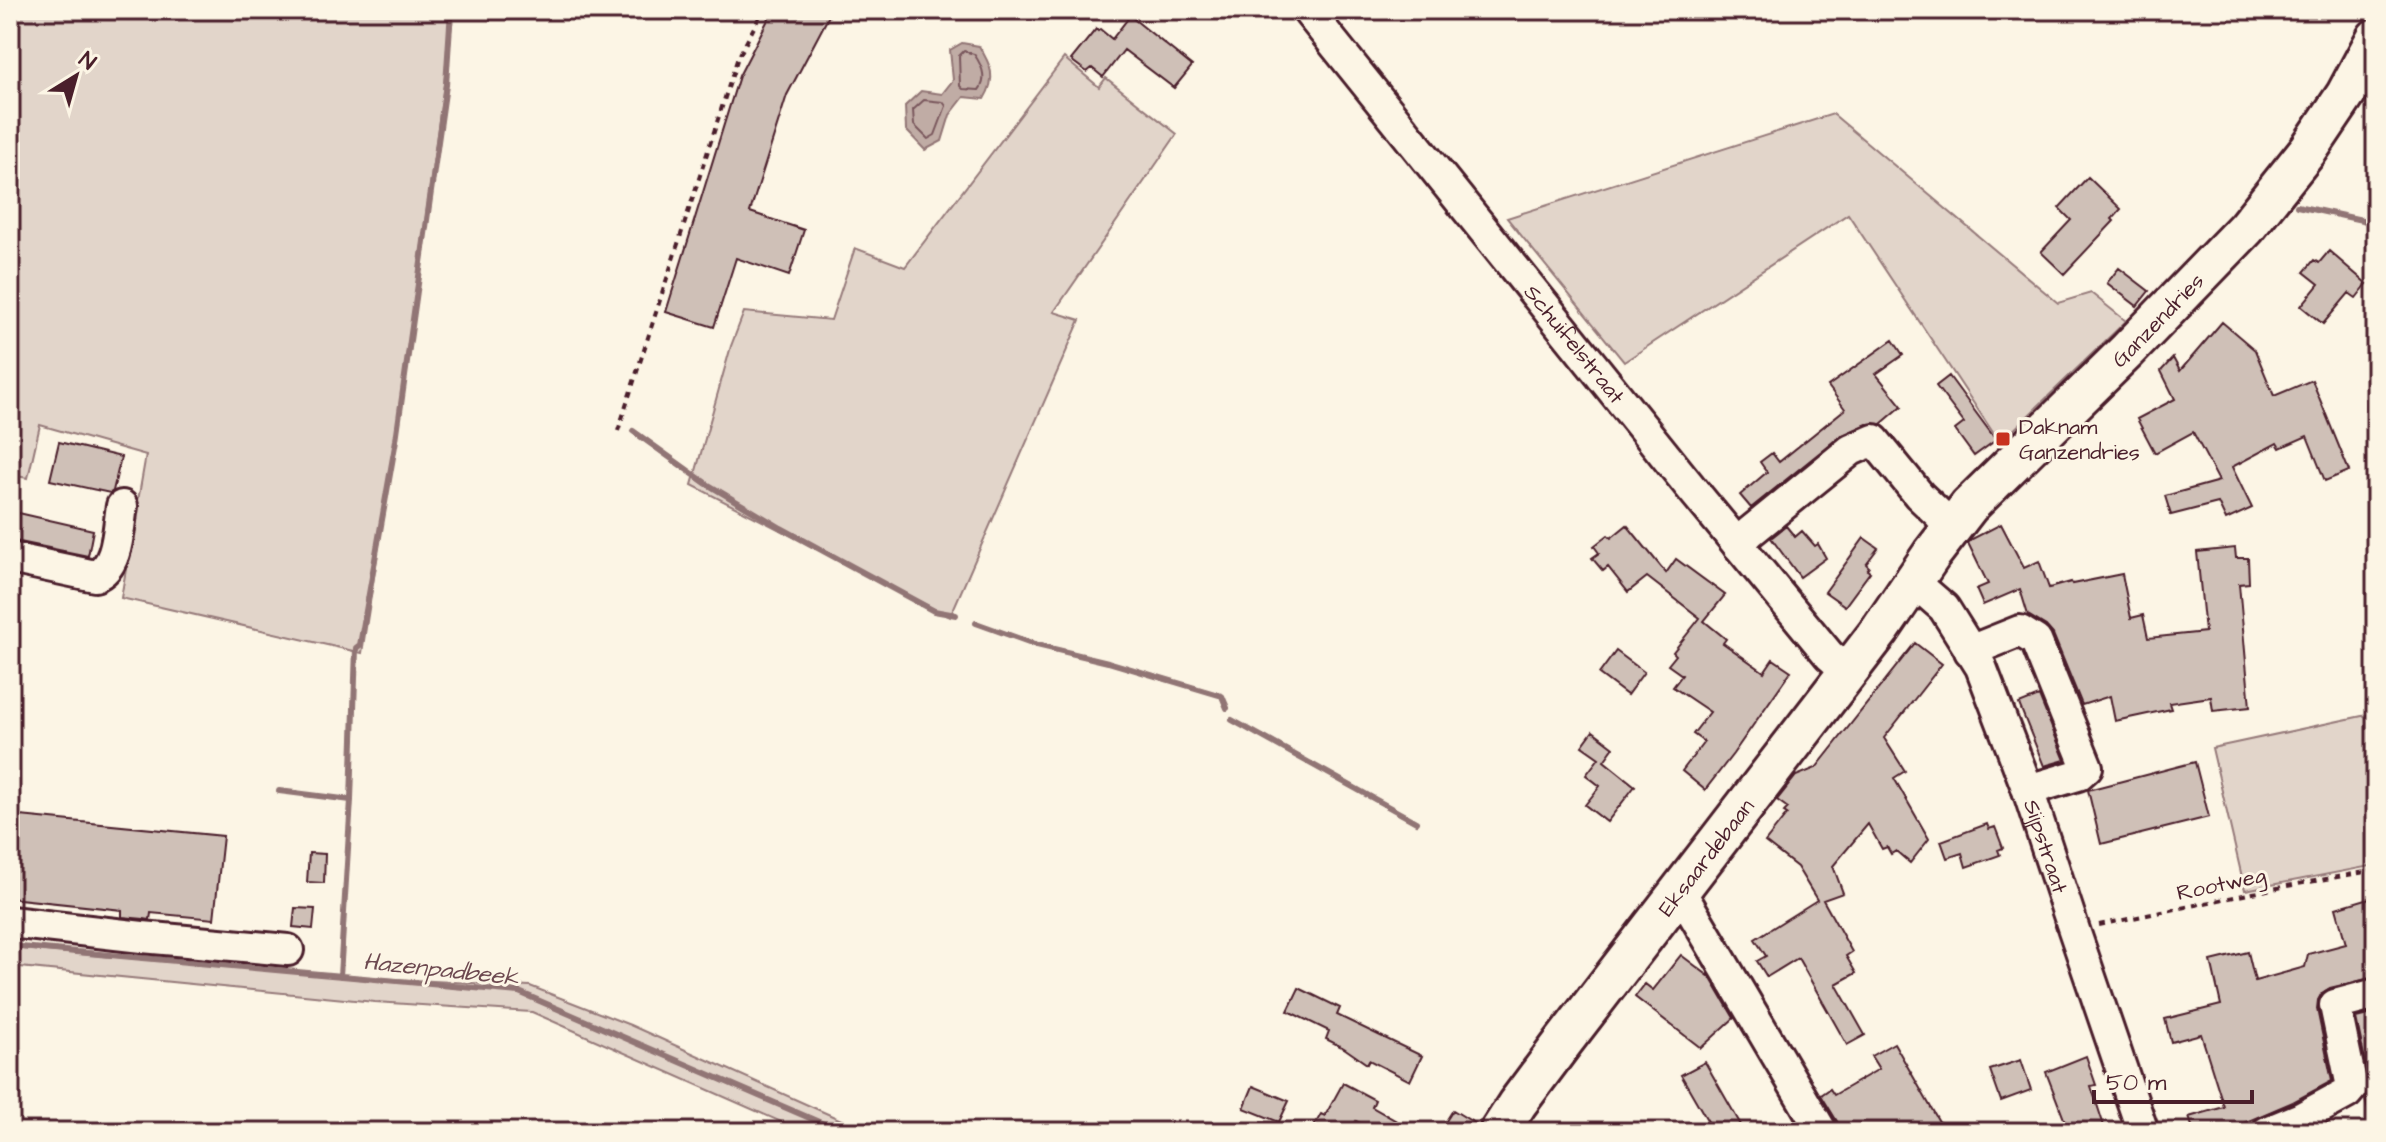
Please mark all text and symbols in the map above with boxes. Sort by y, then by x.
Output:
north arrow [36,36,116,116]
text: N [72,45,102,78]
street label: Ganzendries [2105,266,2212,375]
street label: Schuifelstraat [1516,278,1632,411]
place label: Daknam Ganzendries [2019,412,2140,468]
marker: Daknam Ganzendries [1994,430,2012,448]
street label: Eksaardebaan [1651,793,1762,923]
street label: Sijpstraat [2015,796,2075,898]
street label: Rootweg [2174,860,2269,910]
water label: Hazenpadbeek [362,945,521,995]
scale bar [2094,1054,2252,1104]
text: 50 m [2106,1066,2167,1100]

